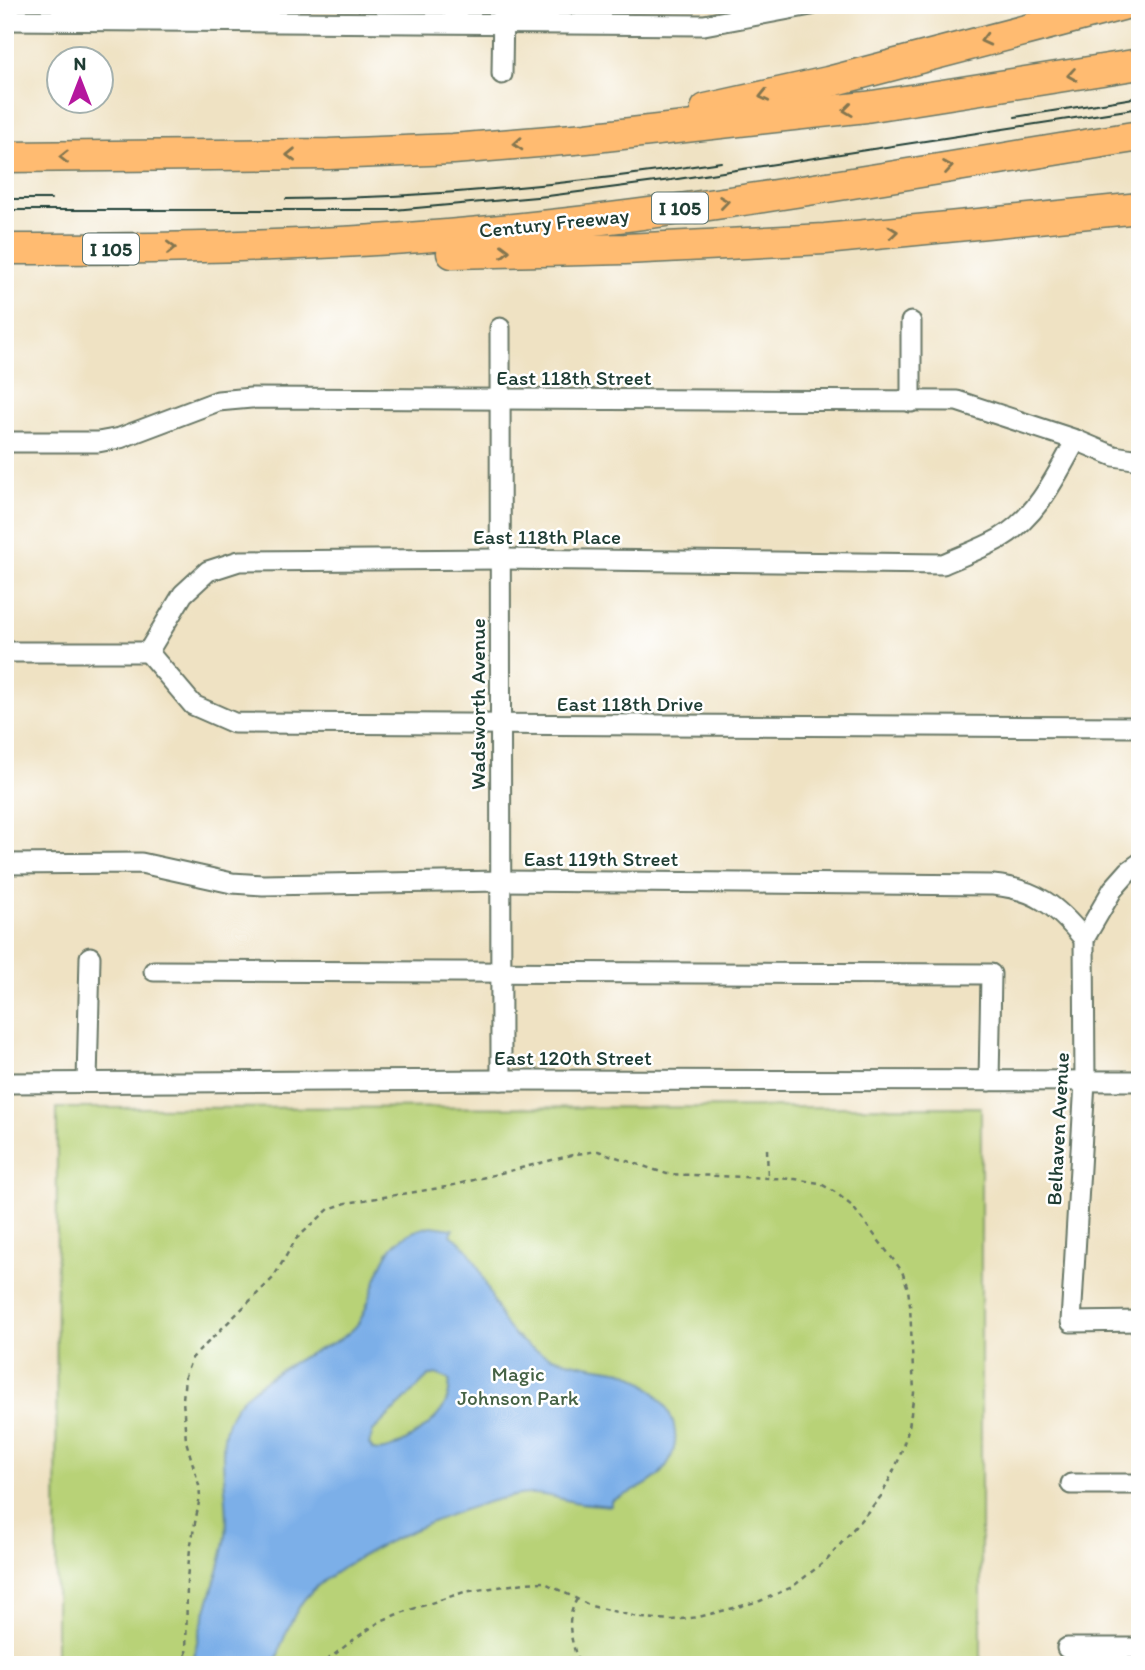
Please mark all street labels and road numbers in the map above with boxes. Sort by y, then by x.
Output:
road number: I 105 [652,192,708,224]
street label: Century Freeway [478,202,630,243]
road number: I 105 [83,233,139,264]
street label: East 118th Street [496,365,652,390]
street label: East 118th Place [473,524,621,549]
street label: Wadsworth Avenue [465,618,490,790]
street label: East 118th Drive [557,691,703,716]
street label: East 119th Street [524,846,678,871]
street label: East 120th Street [494,1045,652,1070]
street label: Belhaven Avenue [1041,1052,1074,1206]

